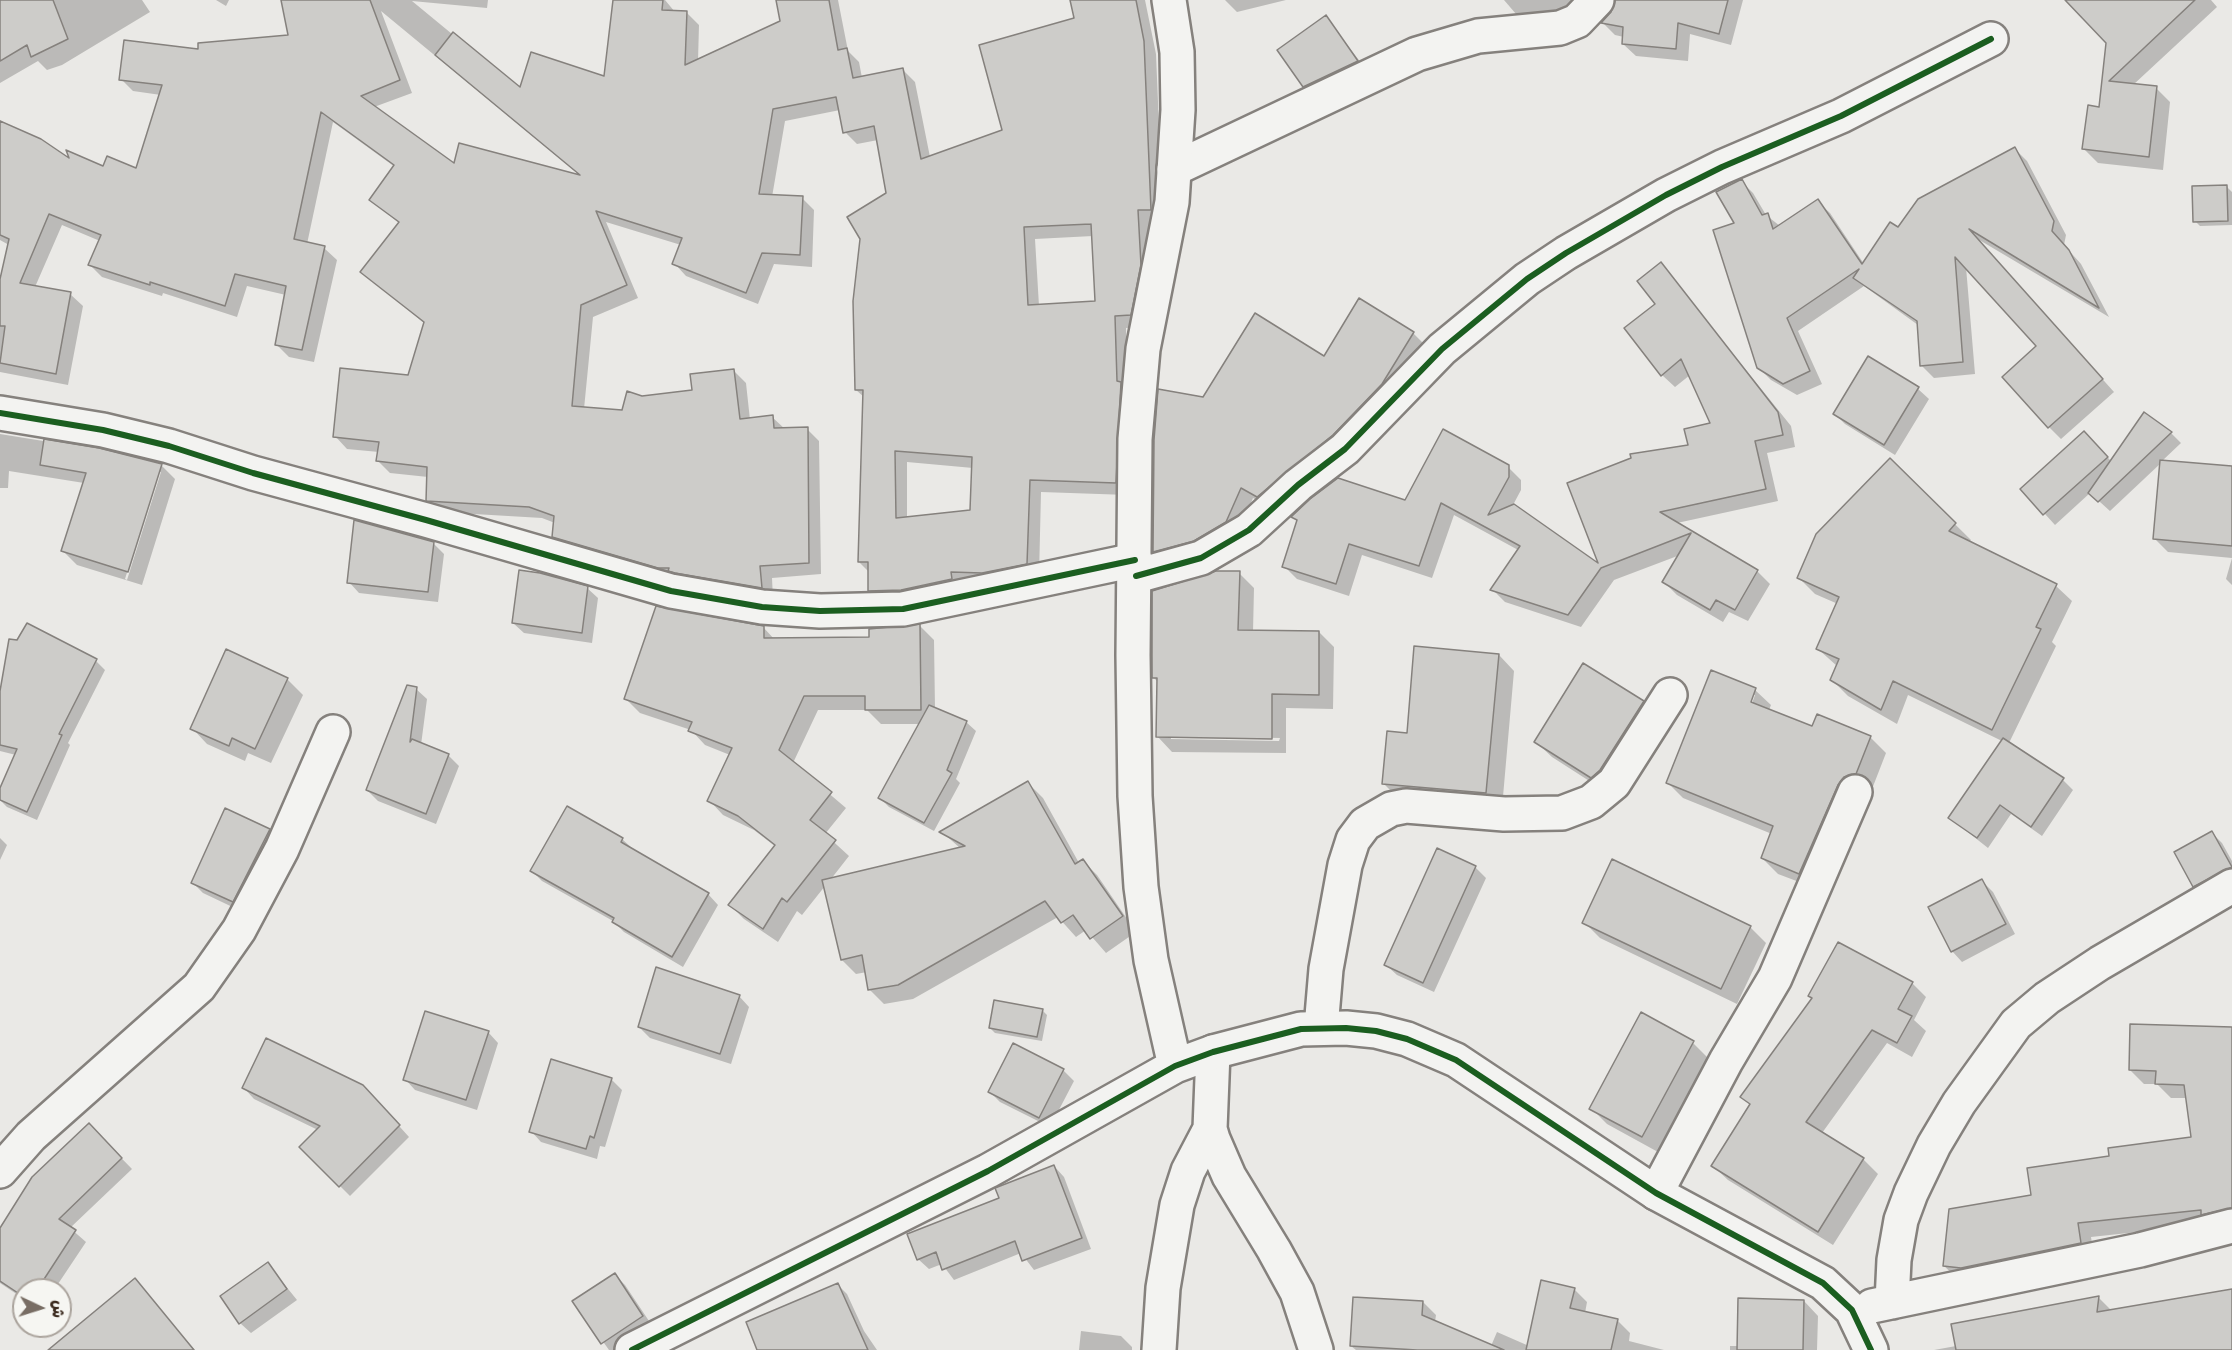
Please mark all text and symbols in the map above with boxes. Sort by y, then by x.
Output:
north arrow [12,1278,72,1338]
text: ش [47,1300,69,1319]

